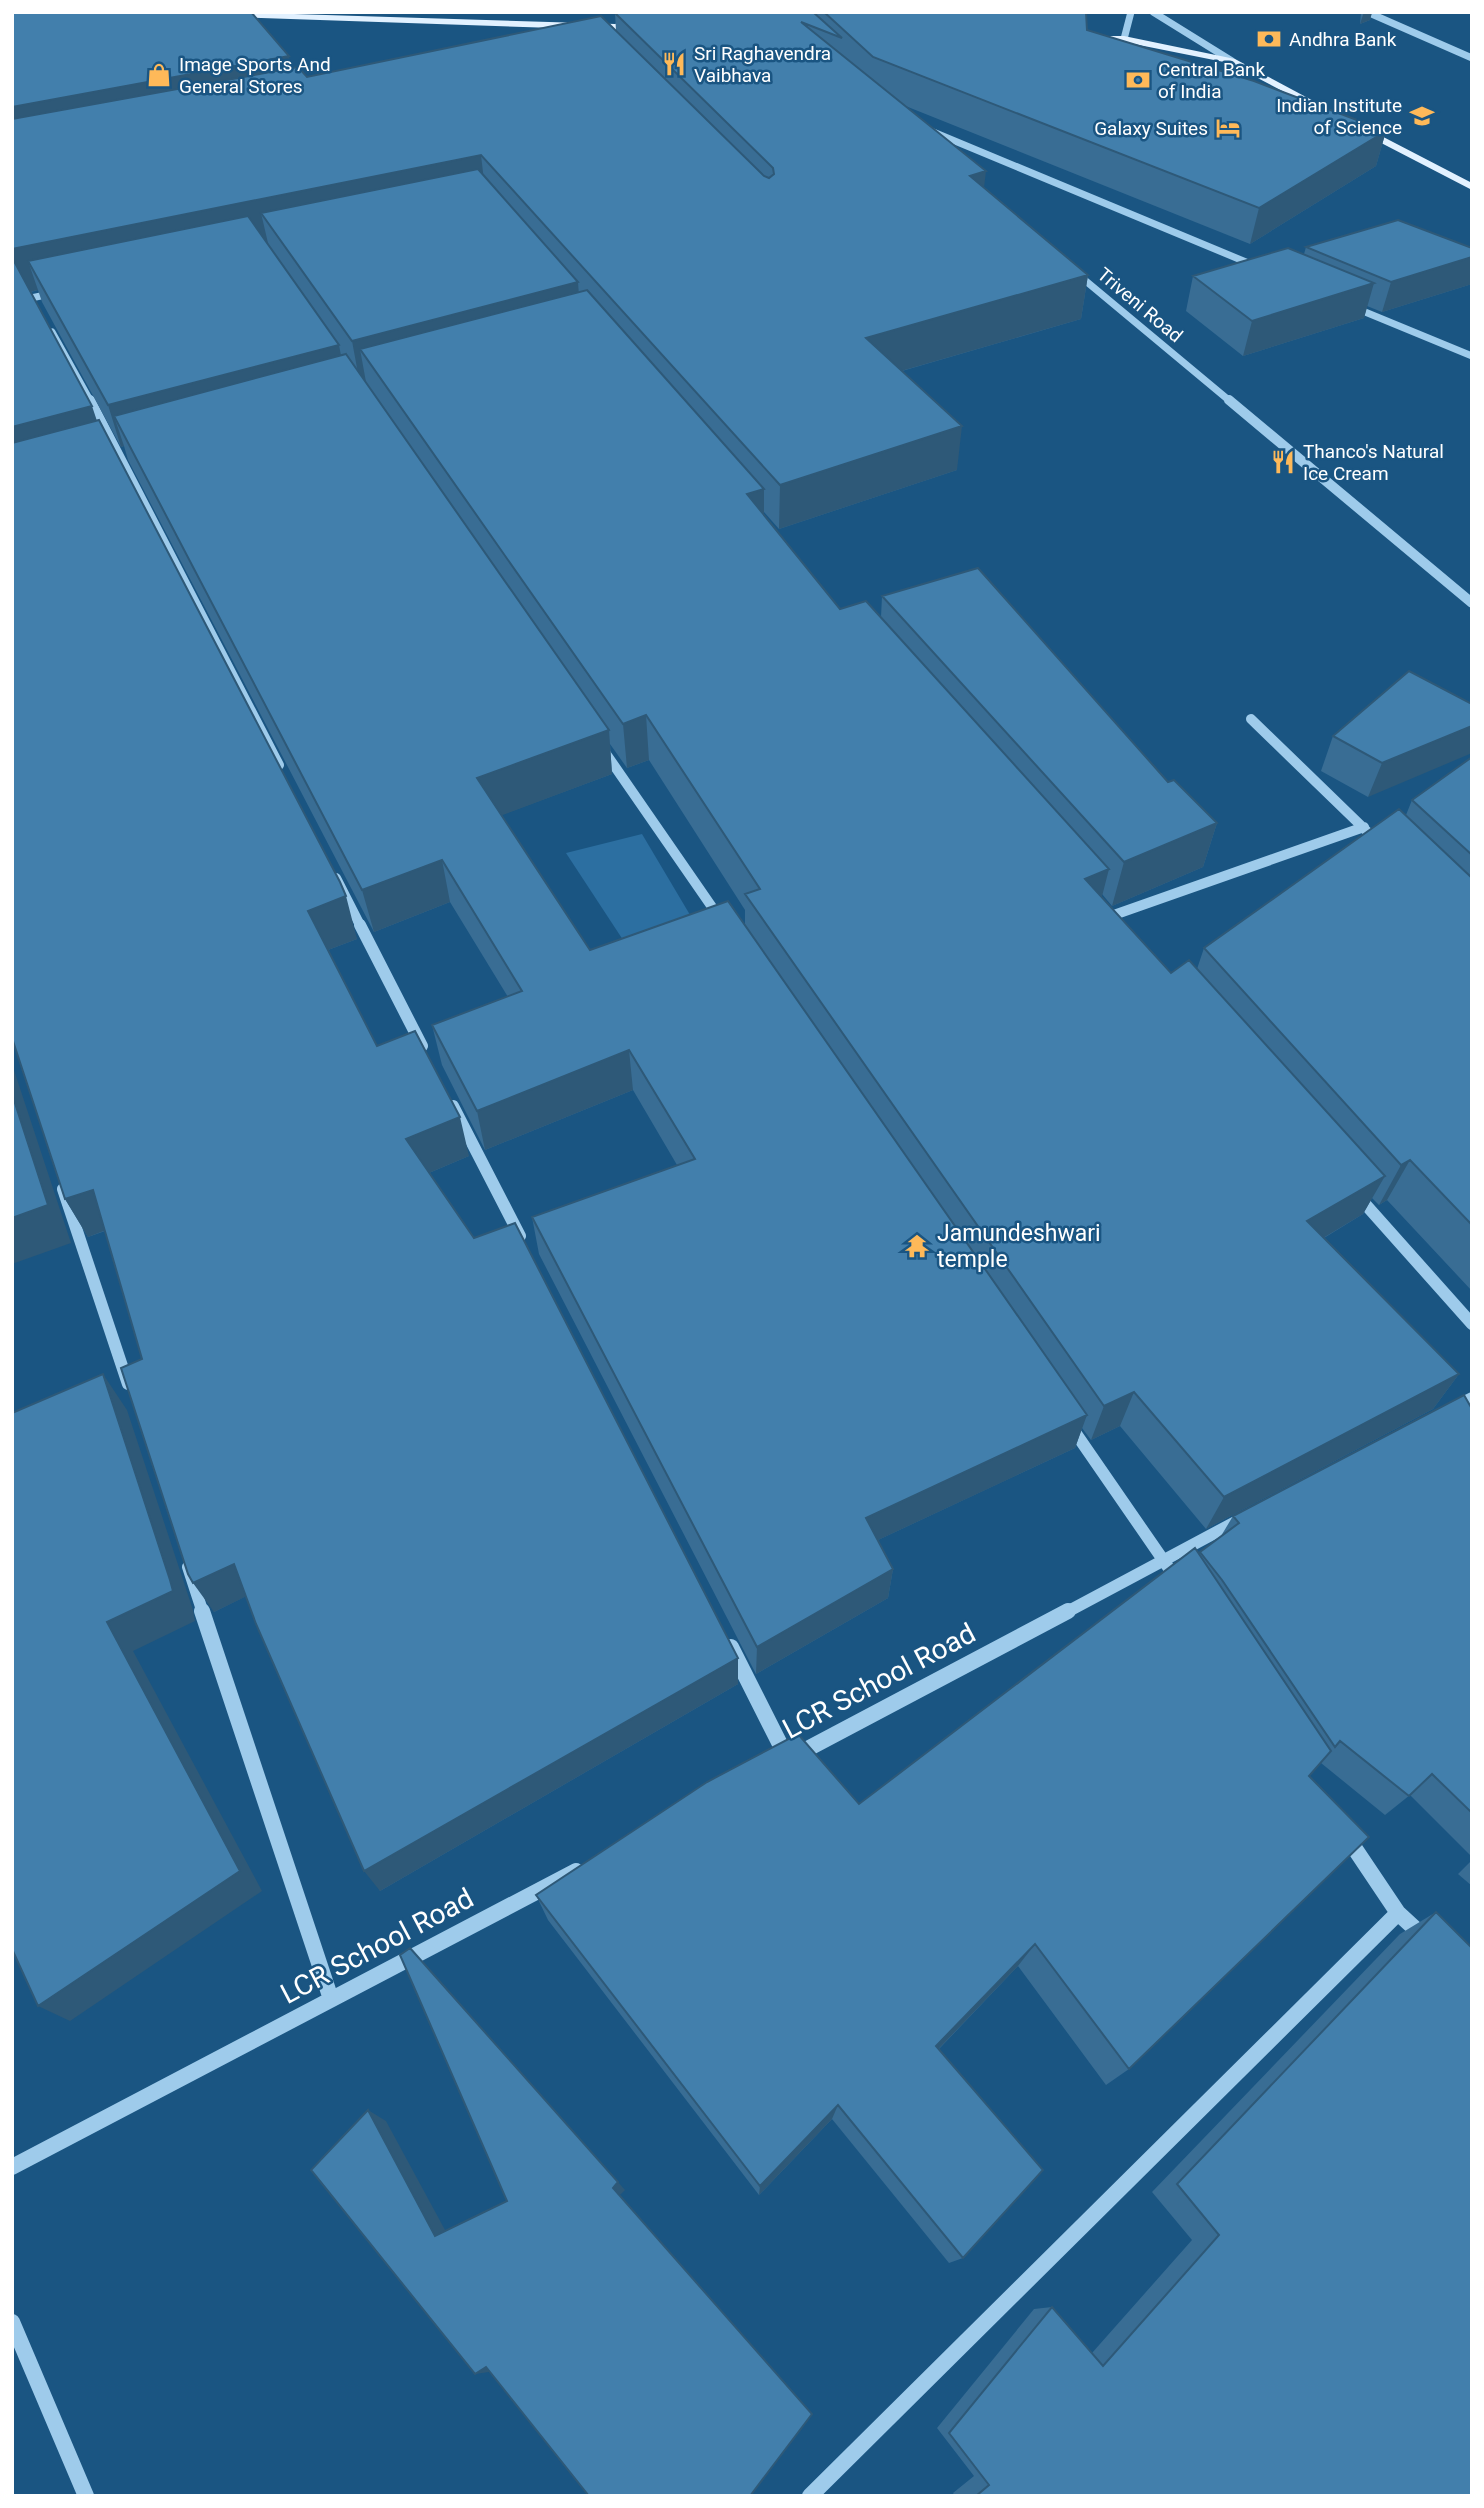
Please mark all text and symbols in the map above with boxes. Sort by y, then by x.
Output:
bank icon: Andhra Bank [1255,25,1283,53]
place label: Andhra Bank [1289,28,1397,51]
place label: Sri Raghavendra Vaibhava [694,42,831,87]
restaurant icon: Sri Raghavendra Vaibhava [660,50,688,78]
place label: Image Sports And General Stores [179,53,331,98]
place label: Central Bank of India [1158,58,1266,103]
shop icon: Image Sports And General Stores [145,61,173,89]
bank icon: Central Bank of India [1124,66,1152,94]
place label: Indian Institute of Science [1276,94,1402,139]
school or university icon: Indian Institute of Science [1408,102,1436,130]
hotel icon: Galaxy Suites [1214,114,1242,142]
place label: Galaxy Suites [1094,117,1208,140]
street label: Triveni Road [1093,263,1187,347]
place label: Thanco's Natural Ice Cream [1303,440,1444,485]
restaurant icon: Thanco's Natural Ice Cream [1269,448,1297,476]
place label: Jamundeshwari temple [937,1220,1101,1273]
temple icon: Jamundeshwari temple [903,1232,931,1260]
street label: LCR School Road [777,1616,981,1746]
street label: LCR School Road [275,1881,479,2011]

